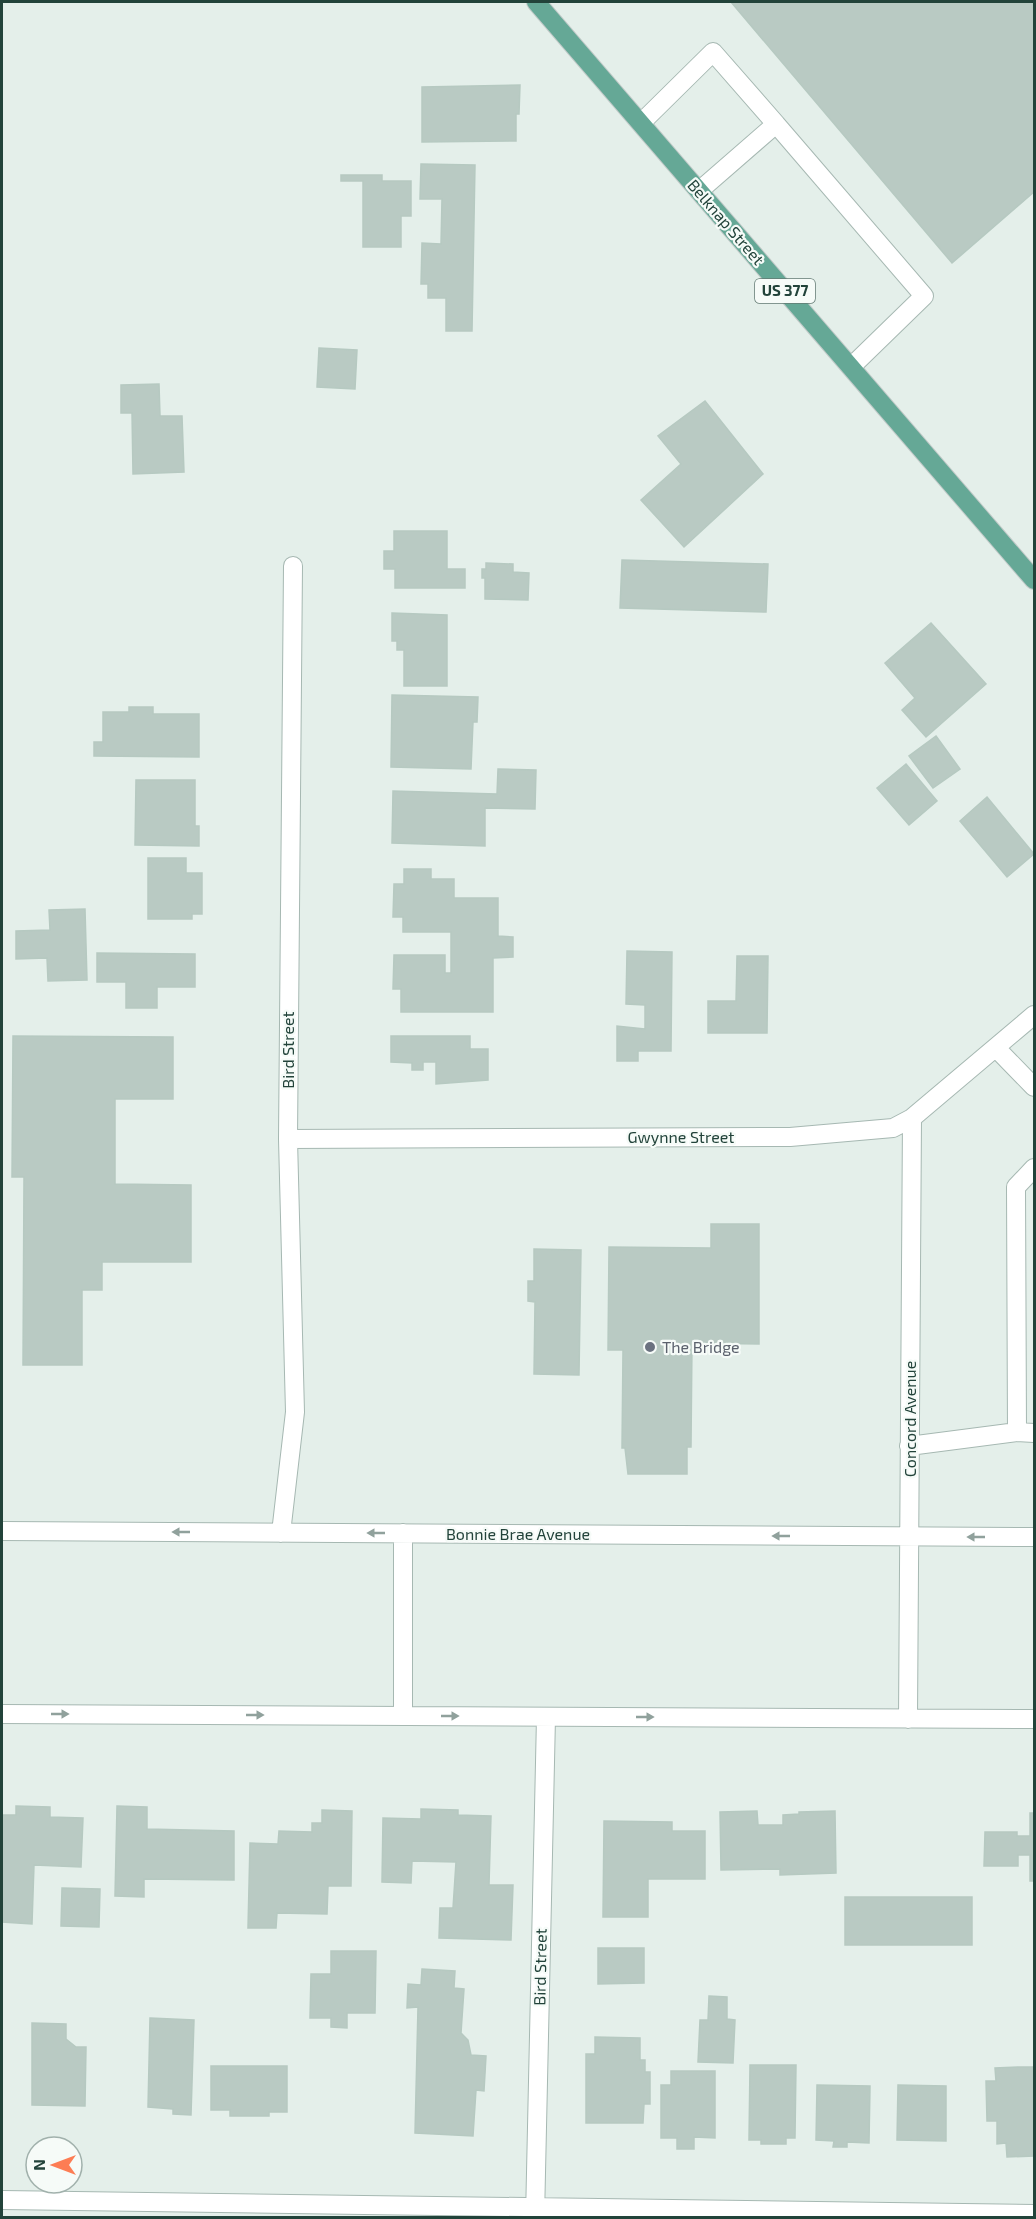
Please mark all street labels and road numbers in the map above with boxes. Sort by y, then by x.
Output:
street label: Belknap Street [684,175,769,268]
road number: US 377 [755,279,815,303]
street label: Bird Street [278,1011,297,1089]
street label: Gwynne Street [628,1127,734,1146]
street label: Concord Avenue [900,1361,919,1477]
street label: Bonnie Brae Avenue [446,1524,590,1543]
street label: Bird Street [529,1928,550,2006]

